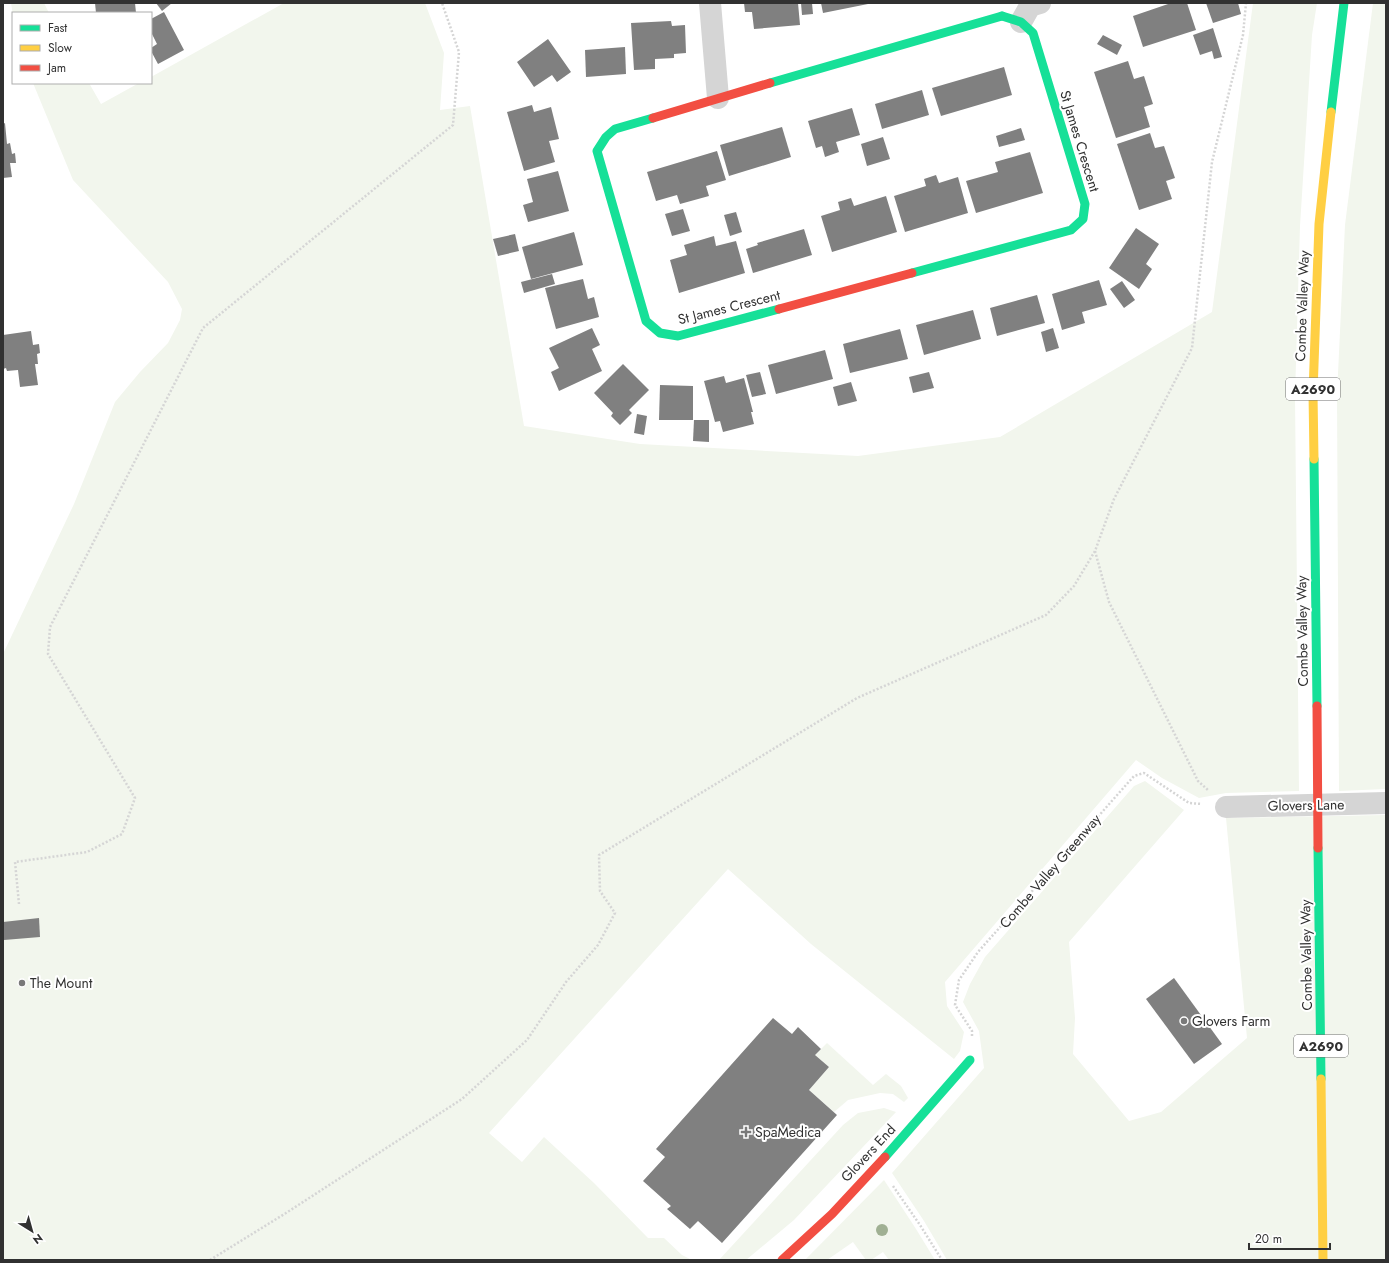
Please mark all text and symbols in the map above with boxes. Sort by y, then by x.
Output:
legend [12,12,152,84]
text: Fast [48,19,67,37]
text: Slow [48,39,73,57]
text: Jam [46,59,66,77]
street label: St James Crescent [1055,88,1105,195]
street label: Combe Valley Way [1290,249,1314,362]
street label: St James Crescent [676,284,783,329]
road number: A2690 [1286,378,1340,400]
street label: Combe Valley Way [1291,574,1313,687]
street label: Glovers Lane [1267,794,1345,816]
street label: Combe Valley Greenway [995,809,1106,932]
street label: Combe Valley Way [1295,898,1317,1011]
place label: The Mount [30,973,93,993]
marker: The Mount [17,978,27,988]
place label: Glovers Farm [1192,1011,1270,1031]
marker: Glovers Farm [1179,1016,1189,1026]
road number: A2690 [1294,1035,1348,1057]
street label: Glovers End [836,1120,900,1186]
place label: SpaMedica [755,1122,821,1142]
marker: SpaMedica [740,1126,752,1138]
north arrow [12,1211,52,1251]
scale bar [1249,1225,1330,1251]
text: N [30,1230,46,1248]
text: 20 m [1255,1230,1282,1248]

